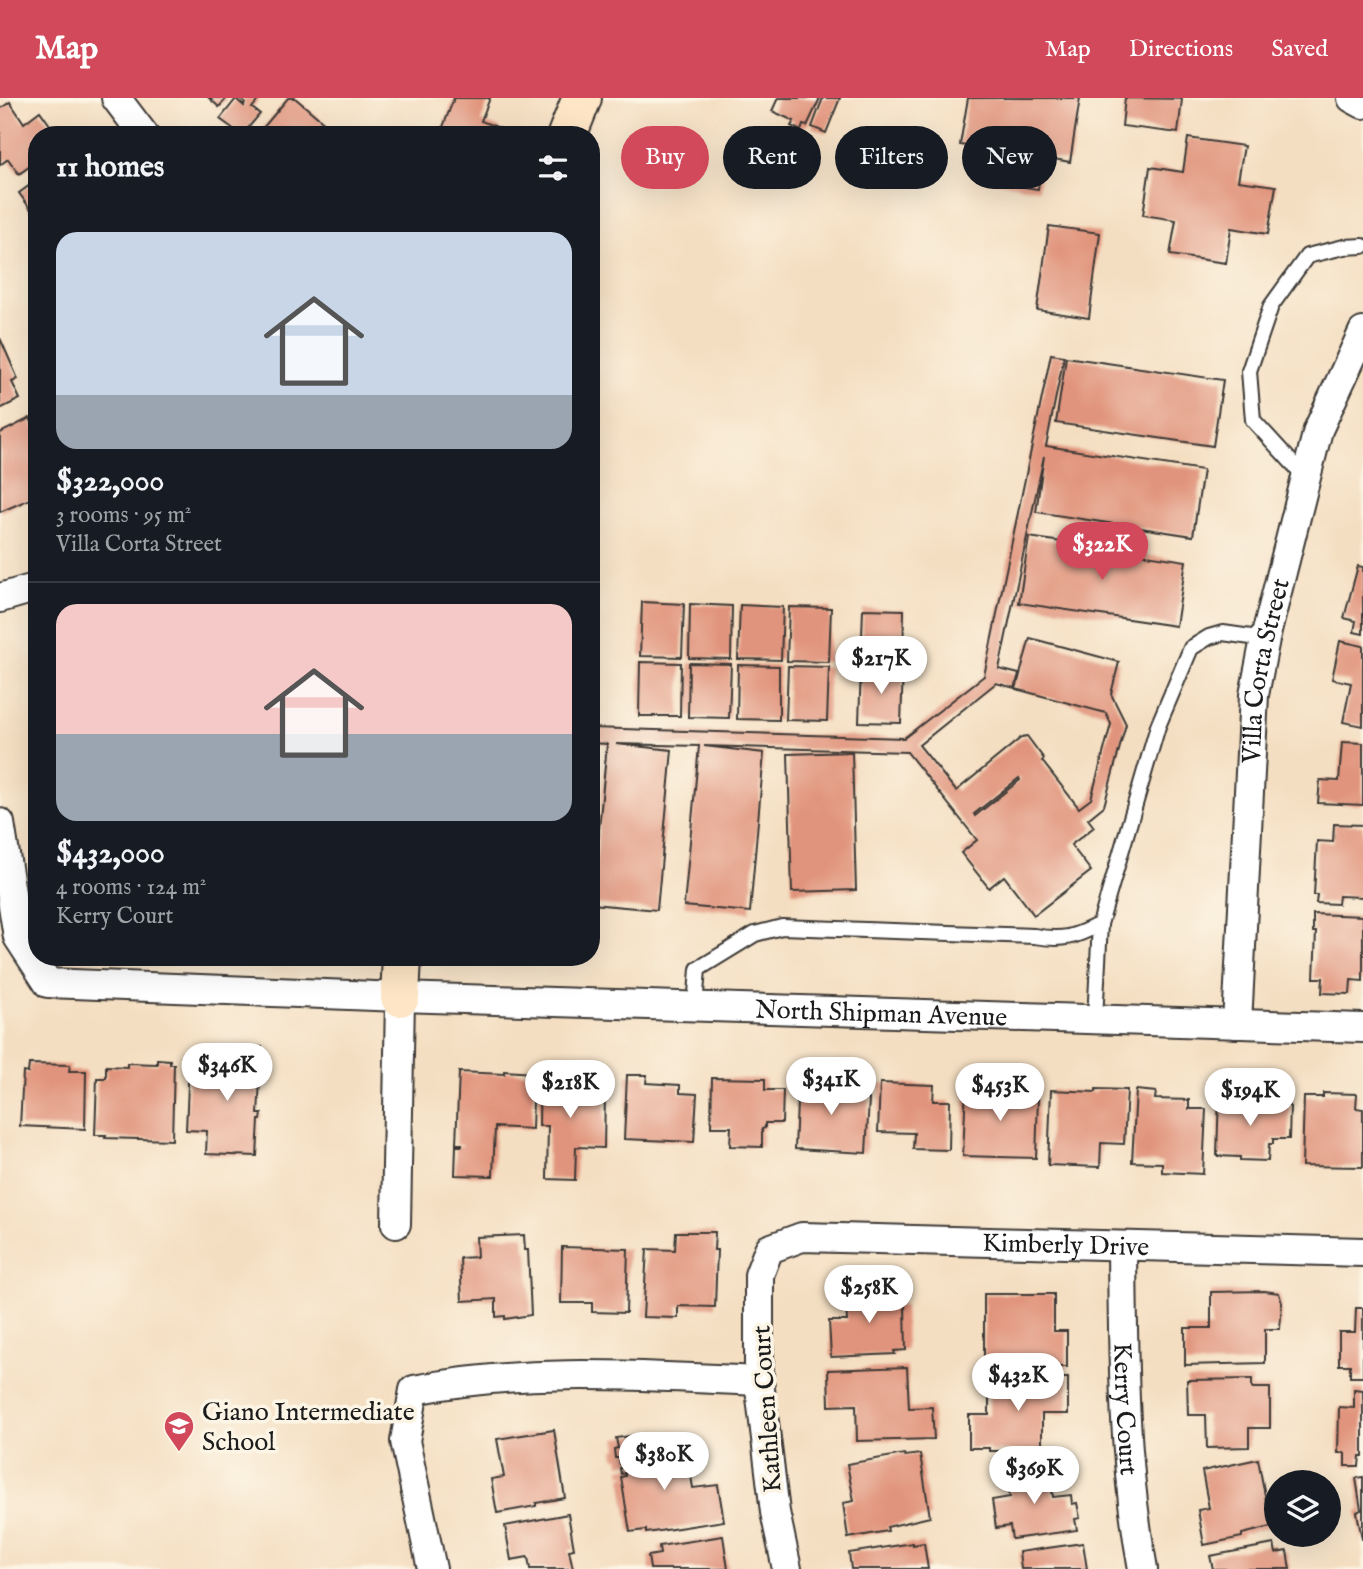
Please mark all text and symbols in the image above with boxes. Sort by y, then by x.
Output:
text: Map [35,28,98,70]
text: Map [1045,34,1091,65]
text: Directions [1129,34,1233,65]
text: Saved [1271,34,1328,65]
chip: Buy [621,126,709,189]
chip: Rent [723,126,821,189]
chip: Filters [835,126,948,189]
chip: New [962,126,1057,189]
text: 11 homes [56,149,164,187]
icon: filters [534,149,572,187]
icon: home [251,278,377,404]
text: $322,000 [56,463,164,501]
text: 3 rooms · 95 m² [56,501,191,530]
pin: $322K [1053,522,1151,582]
text: Villa Corta Street [56,530,222,559]
text: $322K [1072,530,1132,559]
street label: Villa Corta Street [1235,575,1298,765]
pin: $217K [832,636,930,696]
text: $217K [851,644,911,673]
icon: home [251,650,377,776]
text: $432,000 [56,835,165,873]
text: 4 rooms · 124 m² [56,873,206,902]
text: Kerry Court [56,902,173,931]
street label: North Shipman Avenue [755,993,1008,1035]
pin: $346K [178,1044,276,1103]
text: $346K [198,1051,256,1080]
pin: $341K [782,1058,880,1117]
pin: $218K [521,1060,619,1120]
pin: $453K [951,1063,1049,1123]
text: $341K [802,1065,860,1094]
text: $218K [541,1068,599,1097]
pin: $194K [1201,1068,1299,1128]
text: $453K [971,1071,1029,1100]
text: $194K [1220,1076,1280,1105]
street label: Kimberly Drive [982,1227,1150,1264]
pin: $258K [820,1266,918,1325]
text: $258K [840,1273,898,1302]
street label: Kathleen Court [745,1324,790,1494]
street label: Kerry Court [1105,1342,1145,1477]
pin: $432K [969,1354,1067,1413]
text: $432K [988,1361,1048,1390]
place label: Giano Intermediate School [202,1396,415,1459]
school or university icon: Giano Intermediate School [162,1409,196,1453]
pin: $380K [615,1432,713,1492]
text: $380K [635,1440,693,1469]
pin: $369K [985,1446,1083,1506]
text: $369K [1005,1454,1063,1483]
map controls [1264,1470,1341,1547]
button: layers [1264,1470,1341,1547]

